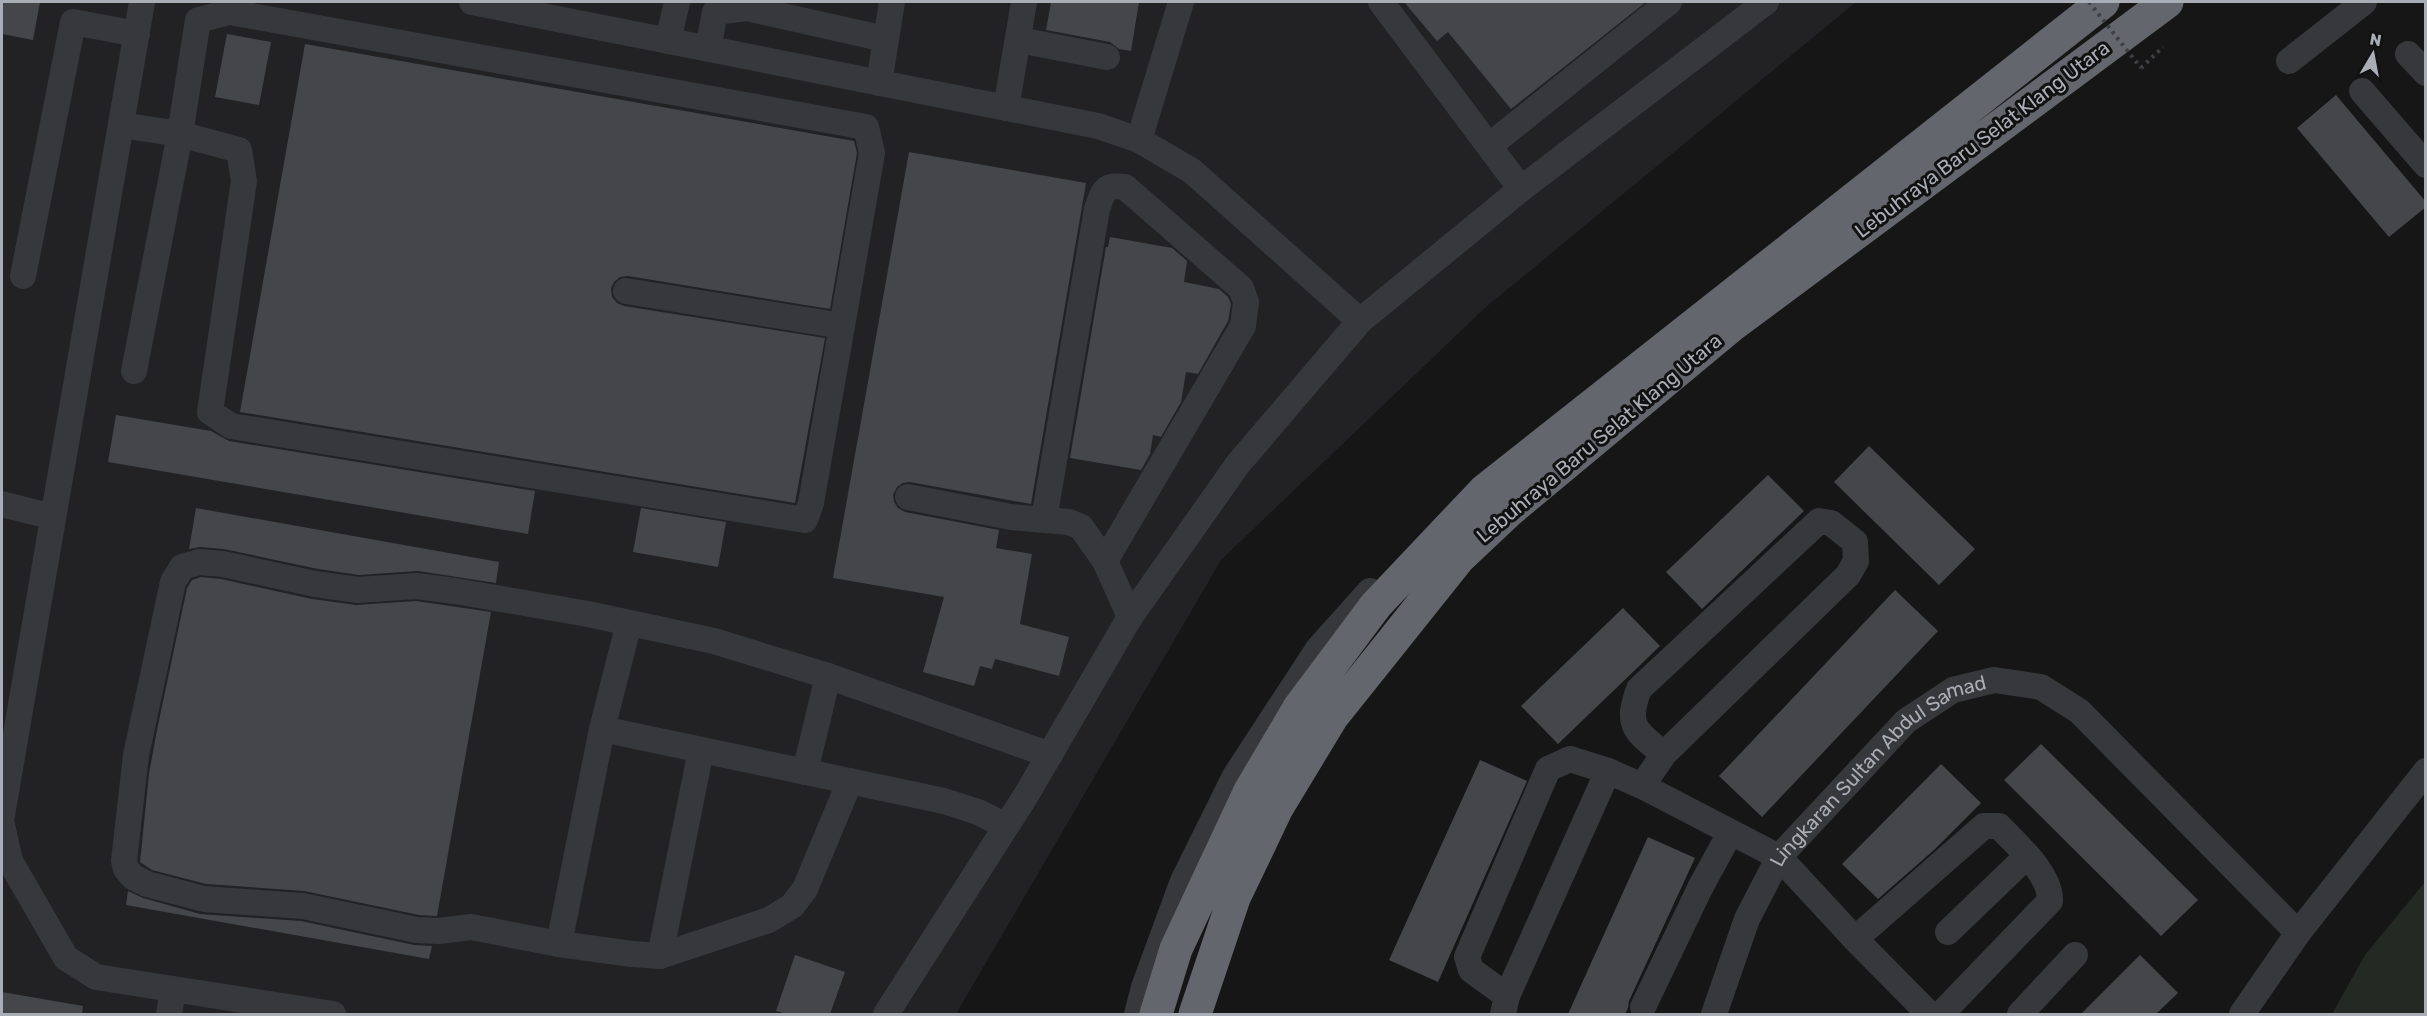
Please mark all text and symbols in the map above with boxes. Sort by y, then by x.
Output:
north arrow [2343,24,2403,84]
text: N [2368,29,2383,50]
street label: Lebuhraya Baru Selat Klang Utara [1850,35,2114,243]
street label: Lebuhraya Baru Selat Klang Utara [1472,328,1726,548]
street label: Lingkaran Sultan Abdul Samad [1764,670,1989,870]

